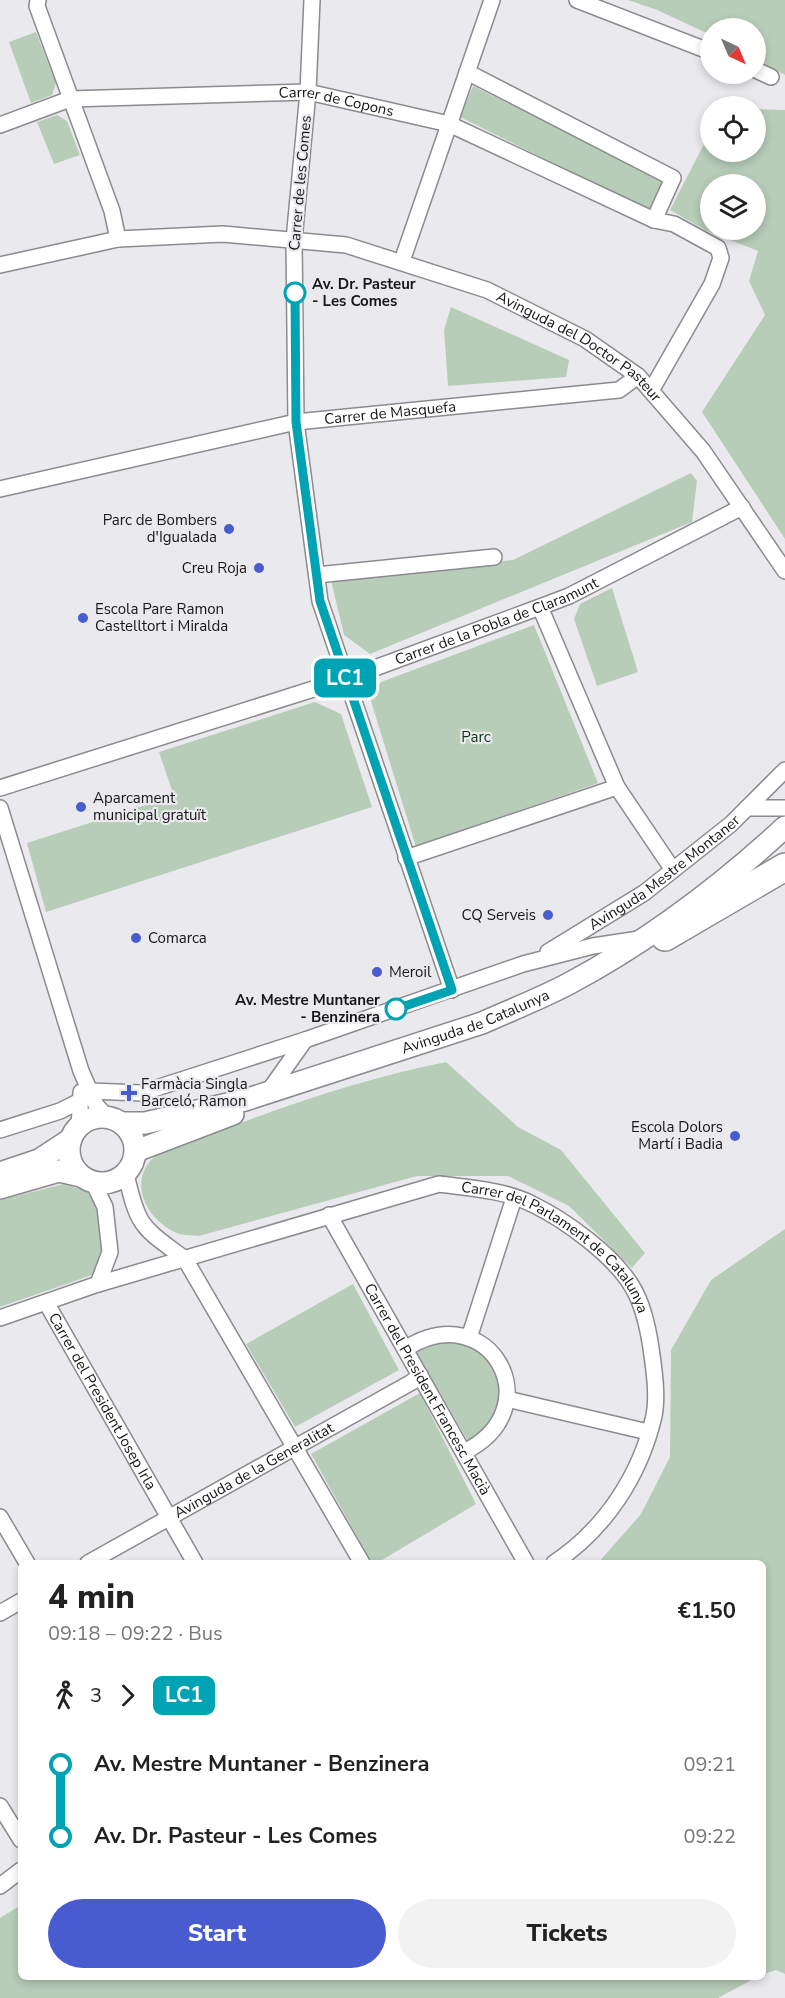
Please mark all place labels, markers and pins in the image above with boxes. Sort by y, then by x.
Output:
place label: Av. Dr. Pasteur - Les Comes [312,274,416,311]
marker: Av. Dr. Pasteur - Les Comes [284,282,306,304]
place label: Parc de Bombers d'Igualada [103,510,217,547]
marker: Parc de Bombers d'Igualada [222,522,236,536]
place label: Creu Roja [182,558,247,578]
marker: Creu Roja [252,561,266,575]
place label: Escola Pare Ramon Castelltort i Miralda [95,599,228,636]
marker: Escola Pare Ramon Castelltort i Miralda [76,611,90,625]
place label: Aparcament municipal gratuït [93,788,207,825]
marker: Aparcament municipal gratuït [74,800,88,814]
place label: CQ Serveis [462,905,536,925]
marker: CQ Serveis [541,908,555,922]
place label: Comarca [148,928,207,948]
marker: Comarca [129,931,143,945]
place label: Meroil [389,962,432,982]
marker: Meroil [370,965,384,979]
place label: Av. Mestre Muntaner - Benzinera [235,990,380,1027]
marker: Av. Mestre Muntaner - Benzinera [385,998,407,1020]
place label: Farmàcia Singla Barceló, Ramon [141,1074,248,1111]
marker: Farmàcia Singla Barceló, Ramon [122,1086,136,1100]
place label: Escola Dolors Martí i Badia [631,1117,723,1154]
marker: Escola Dolors Martí i Badia [728,1129,742,1143]

